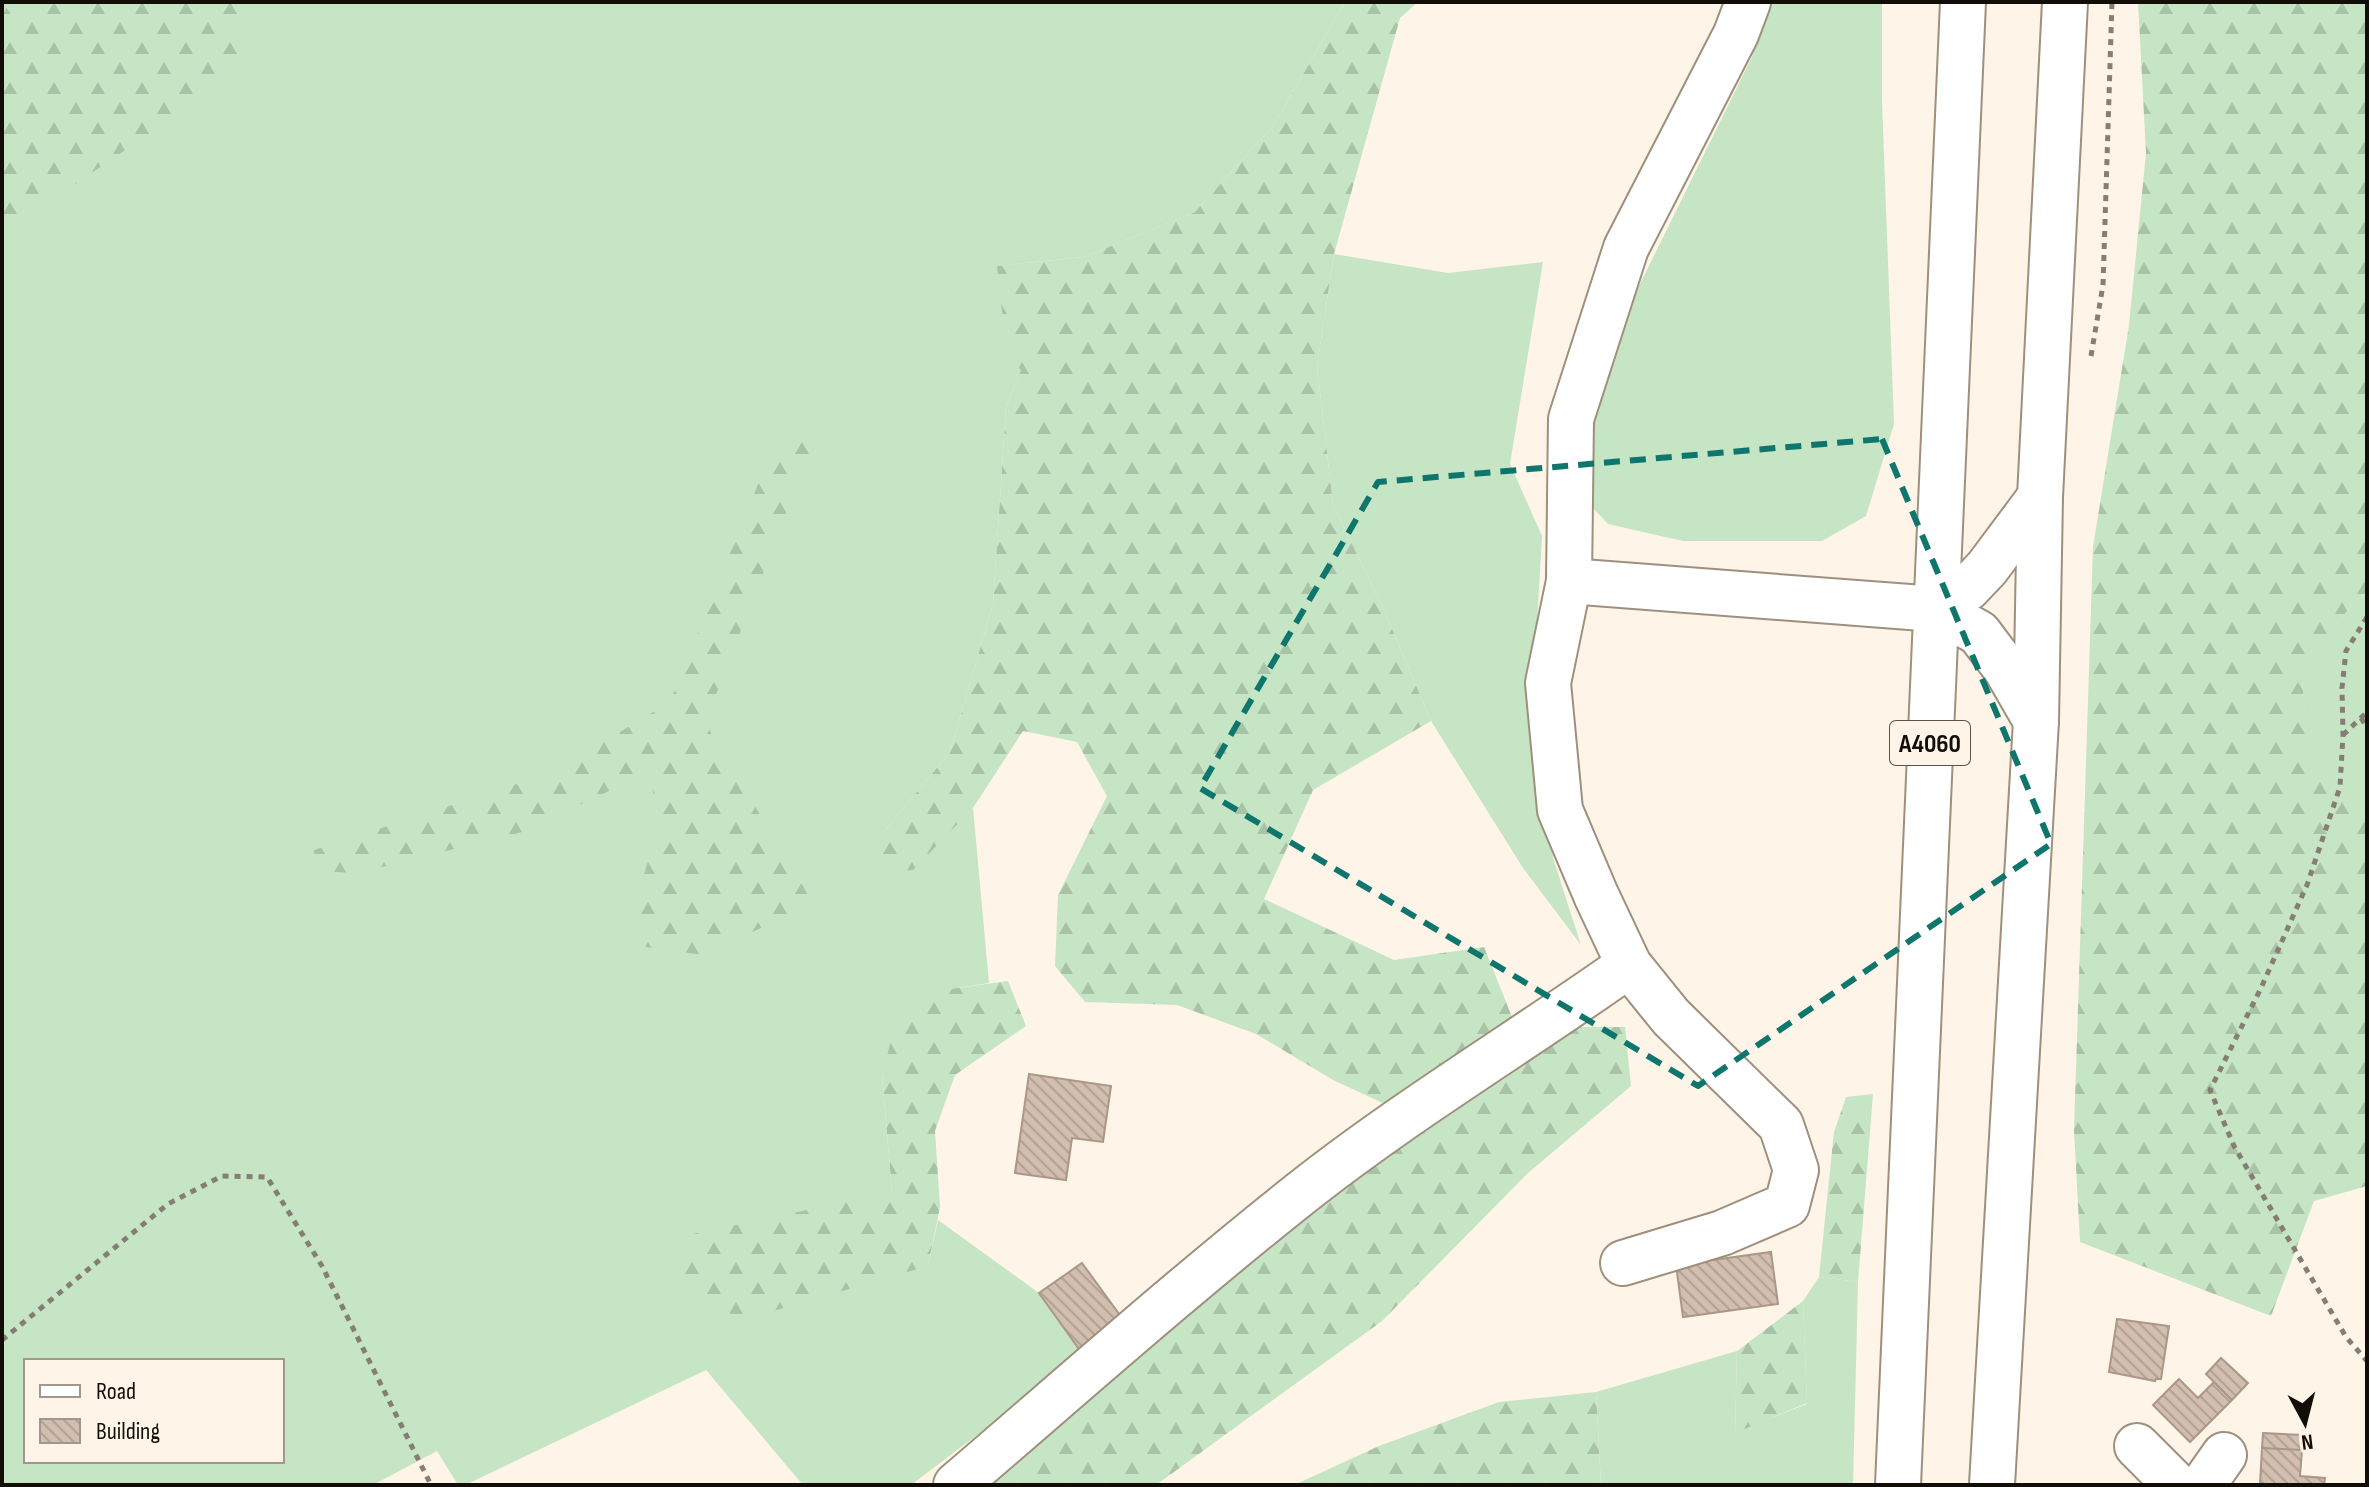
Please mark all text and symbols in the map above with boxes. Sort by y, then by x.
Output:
road number: A4060 [1890,721,1970,765]
legend [24,1359,284,1463]
text: Road [96,1377,136,1406]
north arrow [2265,1383,2345,1463]
text: Building [96,1417,160,1446]
text: N [2300,1427,2315,1455]

